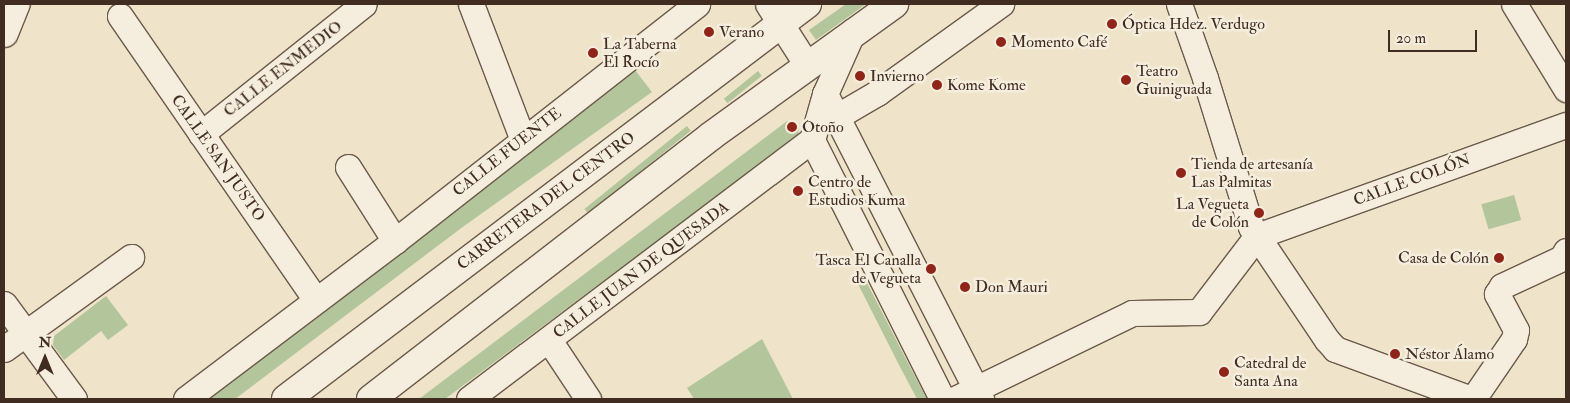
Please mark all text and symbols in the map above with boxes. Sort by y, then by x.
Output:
place label: Óptica Hdez. Verdugo [1122,14,1265,34]
street label: CALLE ENMEDIO [220,17,346,121]
marker: Óptica Hdez. Verdugo [1106,18,1118,30]
scale bar [1390,20,1479,52]
place label: Verano [719,22,764,42]
marker: Verano [703,26,715,38]
text: 20 m [1396,29,1426,48]
place label: Momento Café [1011,32,1107,52]
place label: La Taberna El Rocío [603,34,677,72]
marker: Momento Café [995,36,1007,48]
marker: La Taberna El Rocío [587,47,599,59]
place label: Teatro Guiniguada [1136,61,1212,99]
place label: Invierno [870,66,924,86]
marker: Invierno [854,70,866,82]
marker: Teatro Guiniguada [1120,74,1132,86]
place label: Kome Kome [947,75,1026,95]
marker: Kome Kome [931,79,943,91]
street label: CALLE SAN JUSTO [167,91,269,225]
street label: CALLE FUENTE [449,104,565,200]
place label: Otoño [802,117,844,137]
marker: Otoño [786,121,798,133]
street label: CARRETERA DEL CENTRO [453,128,639,274]
street label: CALLE COLÓN [1351,150,1473,210]
place label: Tienda de artesanía Las Palmitas [1191,154,1313,192]
marker: Tienda de artesanía Las Palmitas [1175,167,1187,179]
place label: Centro de Estudios Kuma [808,172,905,210]
marker: Centro de Estudios Kuma [792,185,804,197]
place label: La Vegueta de Colón [1176,194,1249,232]
street label: CALLE JUAN DE QUESADA [549,198,733,342]
marker: La Vegueta de Colón [1253,207,1265,219]
place label: Casa de Colón [1398,248,1489,268]
place label: Tasca El Canalla de Vegueta [816,250,921,288]
marker: Casa de Colón [1493,252,1505,264]
marker: Tasca El Canalla de Vegueta [925,263,937,275]
place label: Don Mauri [975,277,1048,297]
marker: Don Mauri [959,281,971,293]
north arrow [20,333,70,383]
text: N [39,334,51,351]
place label: Néstor Álamo [1405,344,1494,364]
marker: Néstor Álamo [1389,348,1401,360]
place label: Catedral de Santa Ana [1234,353,1307,391]
marker: Catedral de Santa Ana [1218,366,1230,378]

